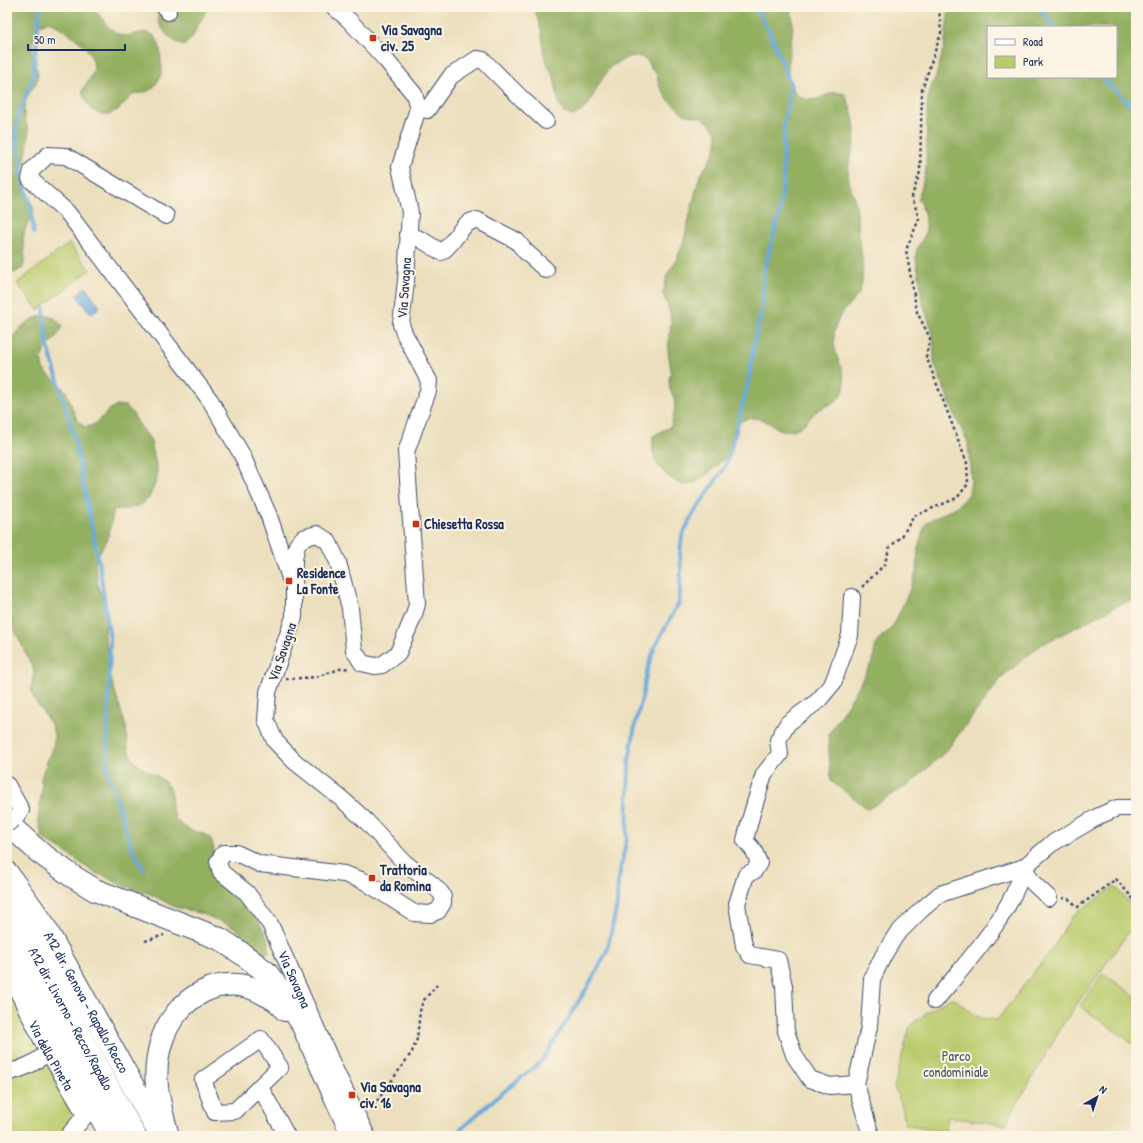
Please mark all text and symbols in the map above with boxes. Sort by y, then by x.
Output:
place label: Via Savagna civ. 25 [381,20,442,55]
scale bar [28,26,125,52]
legend [987,26,1117,78]
text: 50 m [34,31,55,48]
marker: Via Savagna civ. 25 [368,33,378,43]
text: Road [1023,33,1043,50]
text: Park [1023,53,1043,70]
street label: Via Savagna [392,256,416,319]
place label: Chiesetta Rossa [424,514,504,533]
marker: Chiesetta Rossa [411,519,421,529]
place label: Residence La Fonte [297,563,346,598]
marker: Residence La Fonte [284,576,294,586]
street label: Via Savagna [263,620,302,684]
place label: Trattoria da Romina [379,860,431,895]
marker: Trattoria da Romina [367,873,377,883]
street label: A12 dir. Genova - Rapallo/Recco [40,928,134,1076]
street label: A12 dir. Livorno - Recco/Rapallo [24,943,118,1094]
street label: Via Savagna [274,947,316,1011]
street label: Via della Pineta [25,1017,79,1094]
park label: Parco condominiale [923,1046,989,1081]
place label: Via Savagna civ. 16 [360,1077,421,1112]
north arrow [1077,1077,1117,1117]
text: N [1097,1082,1110,1097]
marker: Via Savagna civ. 16 [347,1090,357,1100]

